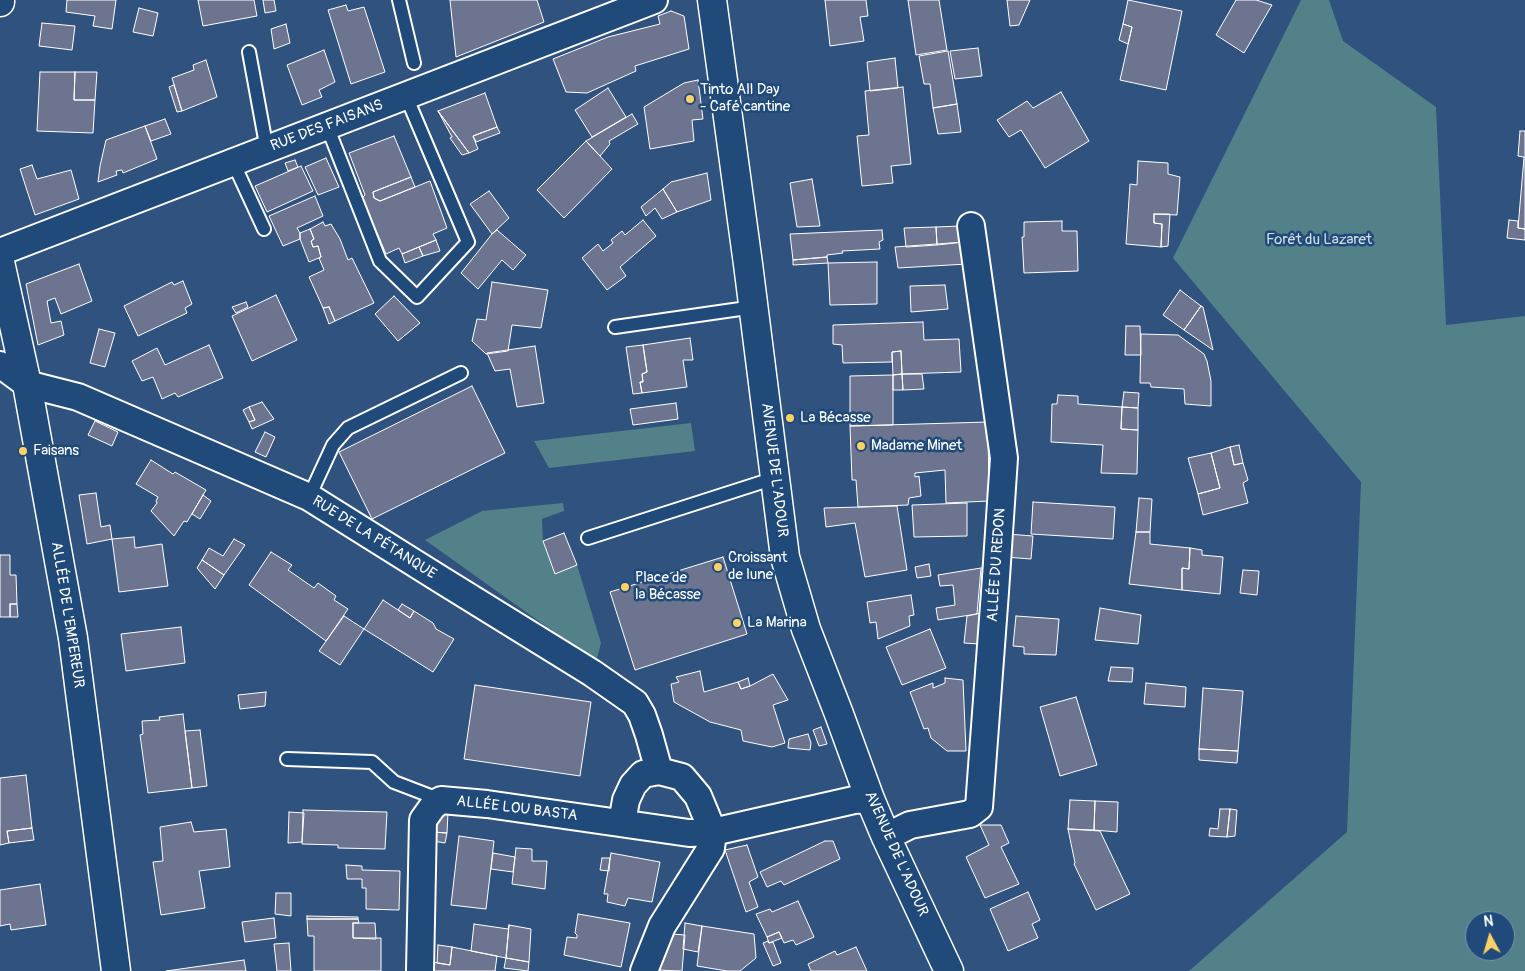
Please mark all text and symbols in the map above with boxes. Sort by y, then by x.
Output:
place label: Tinto All Day - Café cantine [700,81,790,116]
marker: Tinto All Day - Café cantine [684,93,696,105]
street label: RUE DES FAISANS [268,96,386,156]
park label: Forêt du Lazaret [1266,231,1372,249]
street label: AVENUE DE L'ADOUR [757,402,791,538]
place label: La Bécasse [800,409,871,427]
marker: La Bécasse [784,412,796,424]
place label: Madame Minet [871,437,962,455]
marker: Madame Minet [855,440,867,452]
place label: Faisans [33,442,79,460]
marker: Faisans [17,445,29,457]
street label: RUE DE LA PÉTANQUE [309,493,439,583]
street label: ALLÉE DU REDON [984,507,1010,623]
street label: ALLÉE DE L'EMPEREUR [47,541,87,689]
place label: Croissant de lune [728,549,787,584]
marker: Croissant de lune [712,561,724,573]
place label: Place de la Bécasse [635,569,701,604]
marker: Place de la Bécasse [619,581,631,593]
place label: La Marina [747,614,807,632]
marker: La Marina [731,617,743,629]
street label: AVENUE DE L'ADOUR [860,789,932,919]
street label: ALLÉE LOU BASTA [455,793,579,825]
north arrow [1465,911,1515,961]
text: N [1483,913,1494,931]

